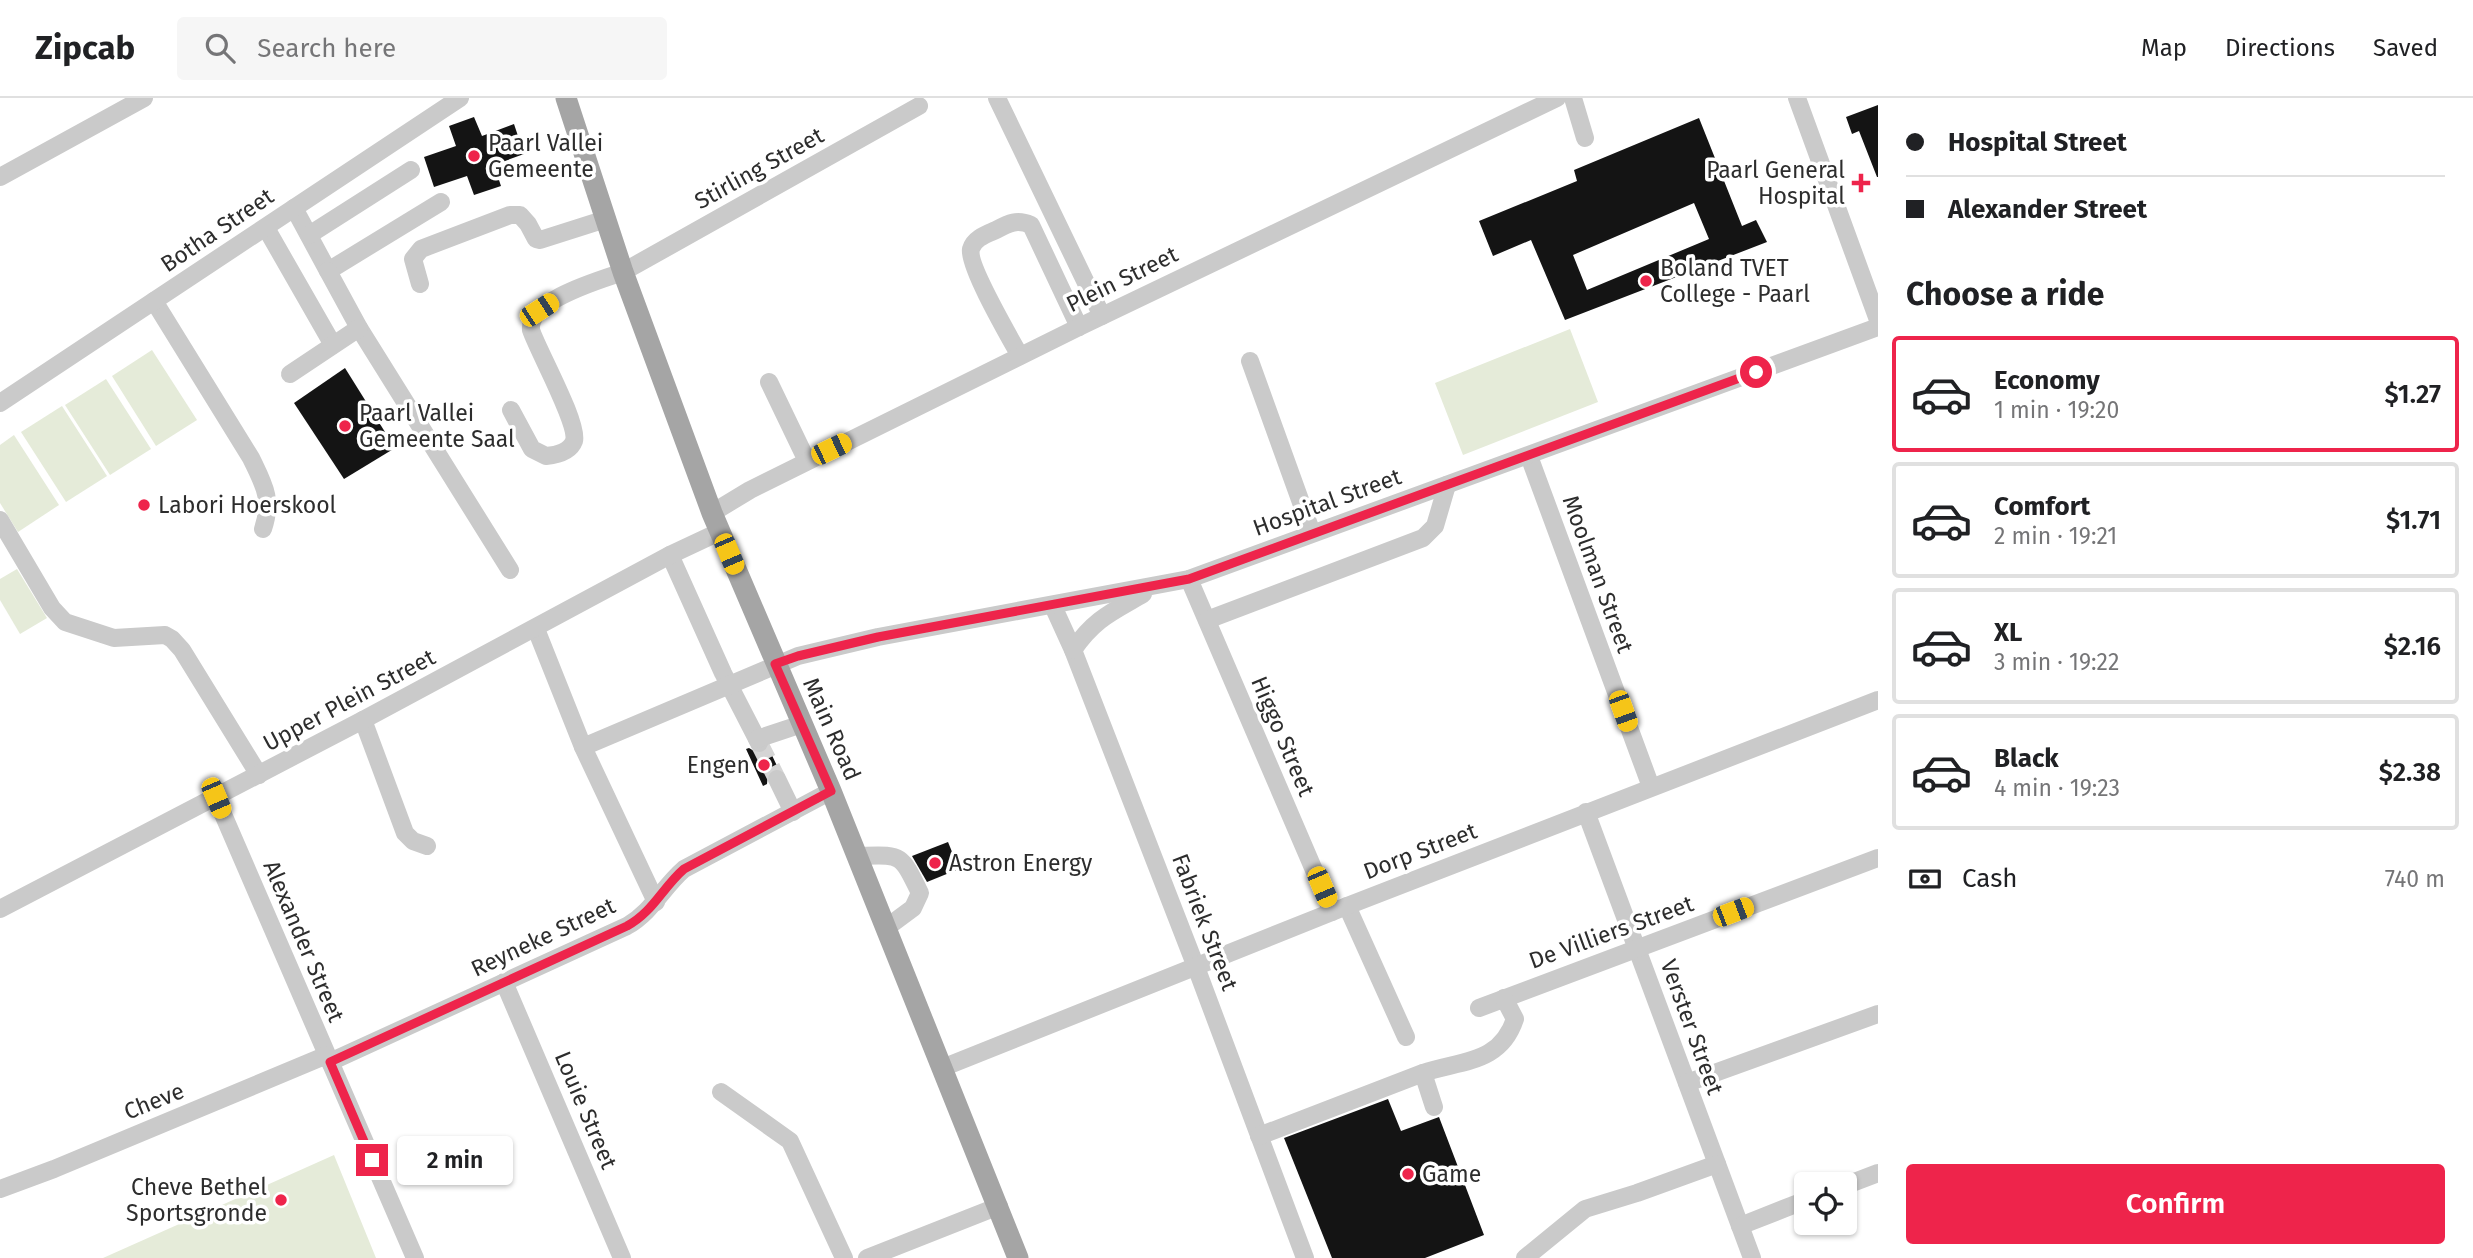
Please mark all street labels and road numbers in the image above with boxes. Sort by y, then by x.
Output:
street label: Stirling Street [690,121,829,215]
street label: Botha Street [155,182,279,278]
street label: Plein Street [1062,240,1183,318]
street label: Hospital Street [1249,462,1406,542]
street label: Moolman Street [1557,491,1640,657]
street label: Upper Plein Street [258,643,440,757]
street label: Higgo Street [1245,672,1321,801]
street label: Main Road [797,673,867,785]
street label: Dorp Street [1359,816,1481,885]
street label: Fabriek Street [1166,850,1244,995]
street label: Alexander Street [257,856,351,1027]
street label: De Villiers Street [1525,889,1698,975]
street label: Reyneke Street [466,891,620,983]
street label: Verster Street [1655,956,1730,1099]
street label: Louie Street [549,1047,624,1174]
street label: Cheve [120,1076,188,1126]

